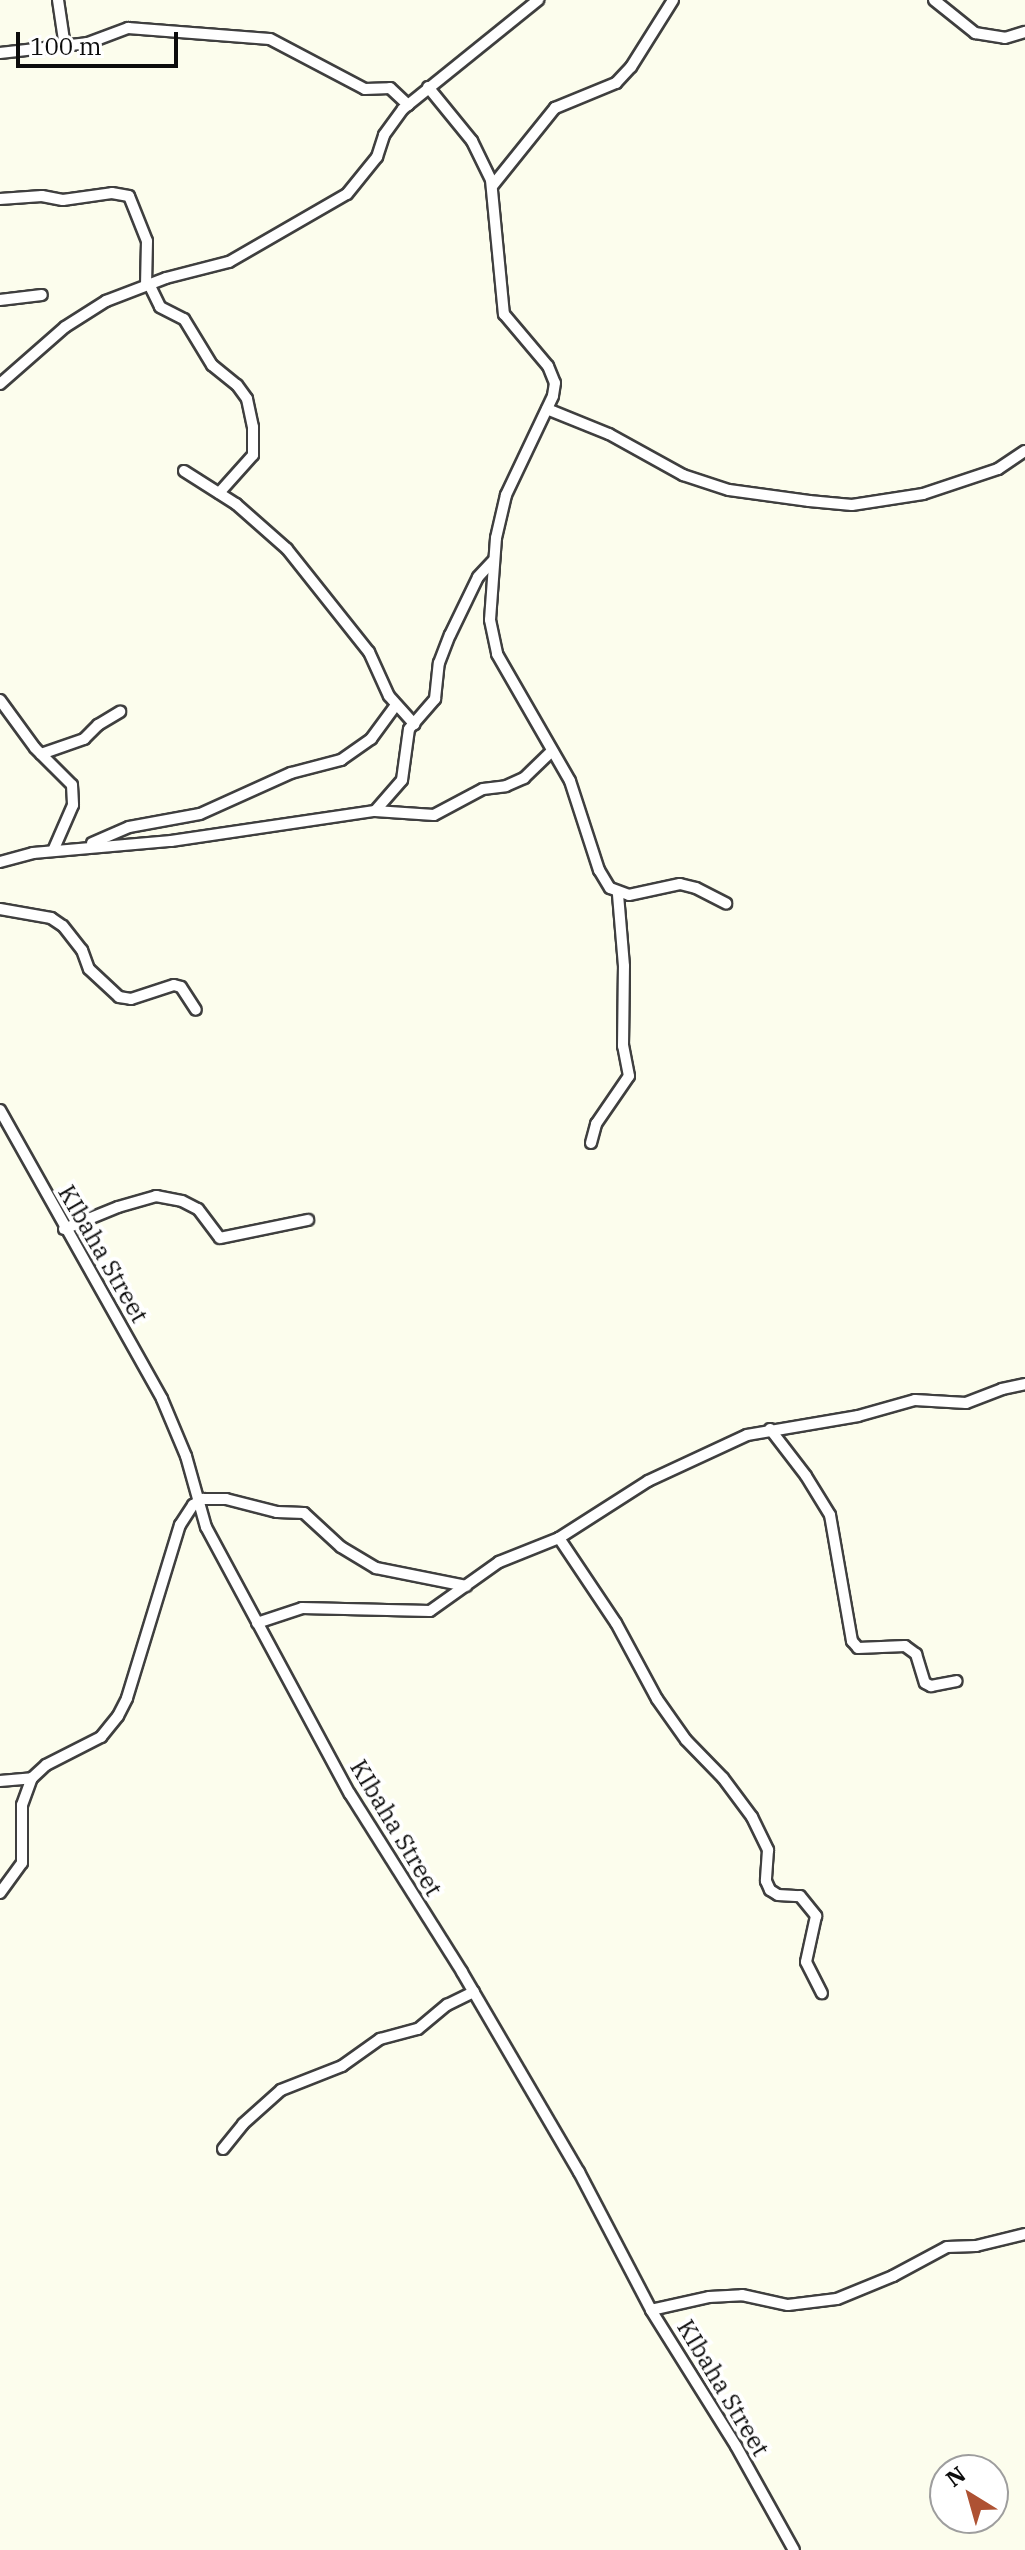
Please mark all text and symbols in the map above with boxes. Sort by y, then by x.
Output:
scale bar [20,16,182,66]
text: 100 m [30,30,102,62]
street label: KIbaha Street [52,1180,154,1328]
street label: KIbaha Street [344,1755,448,1901]
street label: KIbaha Street [671,2315,775,2461]
north arrow [929,2454,1009,2534]
text: N [940,2459,971,2493]

